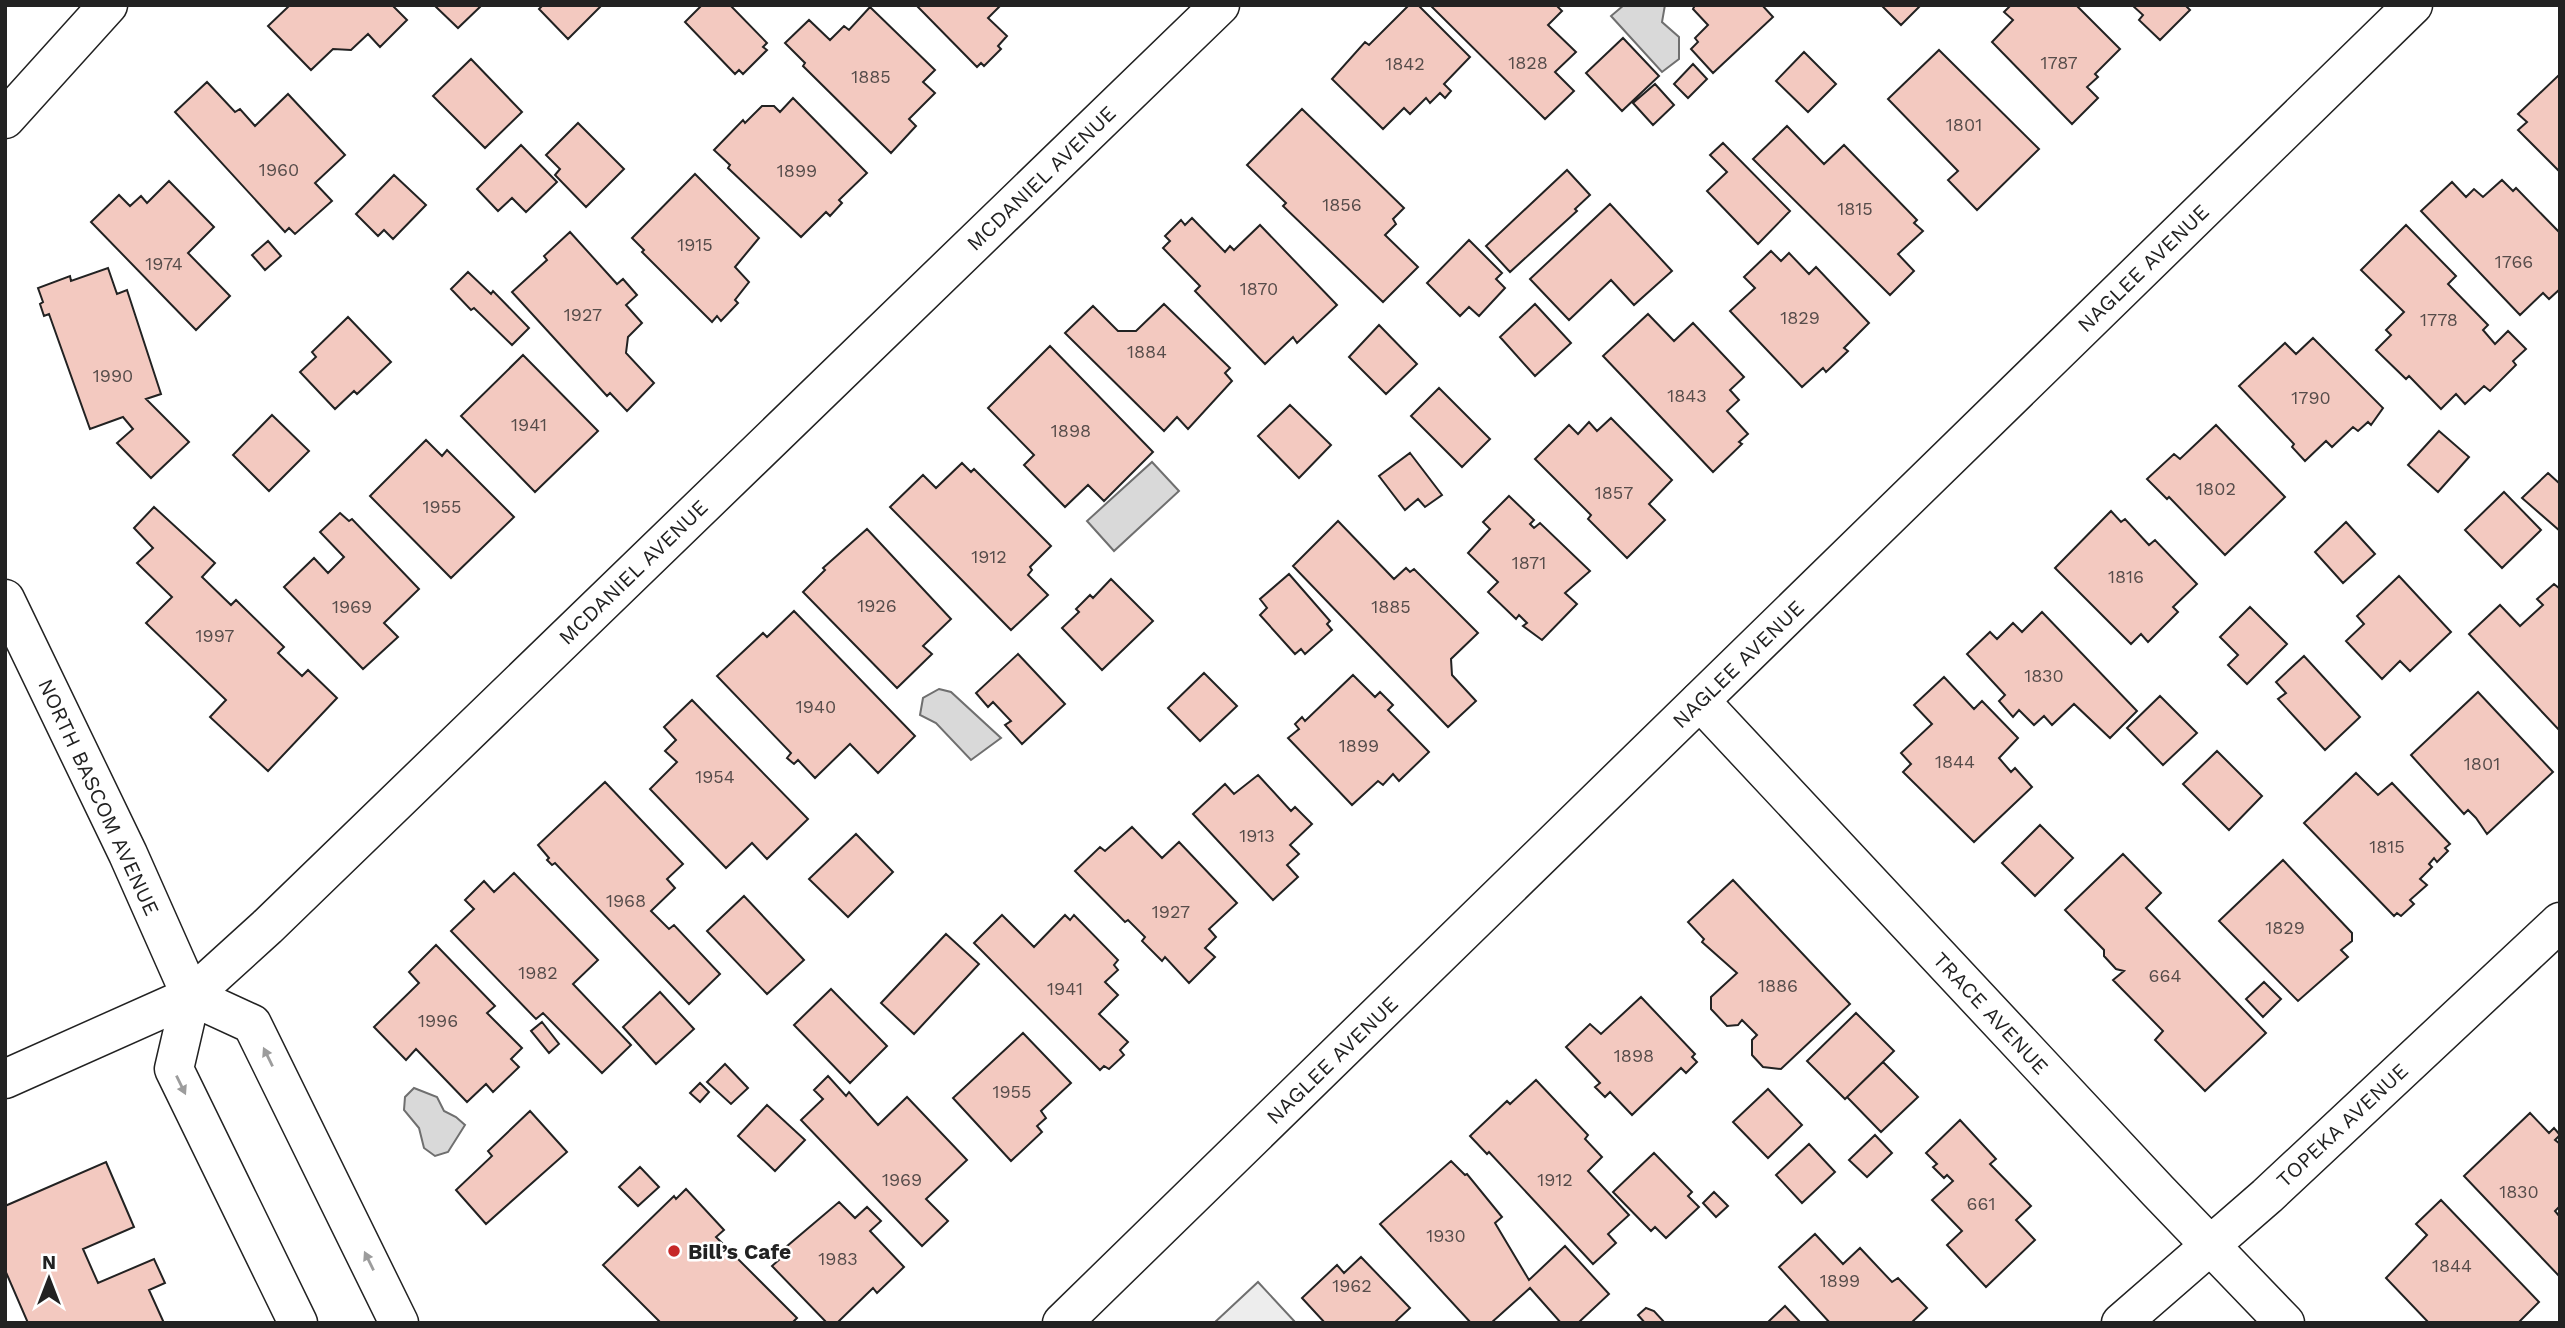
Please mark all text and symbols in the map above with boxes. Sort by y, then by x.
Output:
house number: 1828 [1508,52,1548,73]
house number: 1787 [2040,52,2078,73]
house number: 1842 [1385,53,1425,74]
house number: 1885 [851,66,891,87]
street label: MCDANIEL AVENUE [961,100,1121,256]
house number: 1801 [1946,114,1982,135]
house number: 1960 [259,159,299,180]
house number: 1899 [777,160,817,181]
house number: 1856 [1322,194,1362,215]
house number: 1815 [1837,198,1873,219]
street label: NAGLEE AVENUE [2072,199,2214,337]
house number: 1915 [677,234,713,255]
house number: 1766 [2495,251,2533,272]
house number: 1974 [145,253,183,274]
house number: 1870 [1240,278,1278,299]
house number: 1927 [564,304,602,325]
house number: 1829 [1780,307,1820,328]
house number: 1778 [2420,309,2458,330]
house number: 1884 [1127,341,1167,362]
house number: 1990 [93,365,133,386]
house number: 1843 [1667,385,1707,406]
house number: 1790 [2291,387,2331,408]
house number: 1941 [511,414,547,435]
house number: 1898 [1051,420,1091,441]
house number: 1802 [2196,478,2236,499]
house number: 1857 [1595,482,1633,503]
street label: MCDANIEL AVENUE [553,494,713,650]
house number: 1955 [422,496,462,517]
house number: 1912 [971,546,1007,567]
house number: 1871 [1512,552,1546,573]
house number: 1816 [2108,566,2144,587]
house number: 1926 [857,595,897,616]
street label: NAGLEE AVENUE [1667,595,1809,733]
house number: 1969 [332,596,372,617]
house number: 1885 [1371,596,1411,617]
house number: 1997 [196,625,234,646]
house number: 1830 [2024,665,2064,686]
street label: NORTH BASCOM AVENUE [33,675,165,919]
house number: 1940 [796,696,836,717]
house number: 1899 [1339,735,1379,756]
house number: 1844 [1935,751,1975,772]
house number: 1801 [2464,753,2500,774]
house number: 1954 [695,766,735,787]
house number: 1913 [1239,825,1275,846]
house number: 1815 [2369,836,2405,857]
house number: 1968 [606,890,646,911]
house number: 1927 [1152,901,1190,922]
house number: 1829 [2265,917,2305,938]
street label: TRACE AVENUE [1928,947,2054,1079]
house number: 1982 [518,962,558,983]
house number: 664 [2149,965,2181,986]
house number: 1886 [1758,975,1798,996]
house number: 1941 [1047,978,1083,999]
street label: NAGLEE AVENUE [1261,991,1403,1129]
house number: 1996 [418,1010,458,1031]
house number: 1898 [1614,1045,1654,1066]
one-way arrow [263,1047,274,1067]
street label: TOPEKA AVENUE [2271,1058,2413,1192]
one-way arrow [176,1075,187,1095]
house number: 1955 [992,1081,1032,1102]
house number: 1969 [882,1169,922,1190]
house number: 1912 [1537,1169,1573,1190]
house number: 1830 [2499,1181,2539,1202]
house number: 661 [1967,1193,1995,1214]
house number: 1930 [1426,1225,1466,1246]
place label: Bill’s Cafe [688,1239,791,1264]
marker: Bill’s Cafe [666,1243,682,1259]
north arrow [14,1244,84,1314]
house number: 1983 [818,1248,858,1269]
text: N [42,1251,56,1274]
one-way arrow [363,1251,374,1271]
house number: 1844 [2432,1255,2472,1276]
house number: 1899 [1820,1270,1860,1291]
house number: 1962 [1332,1275,1372,1296]

